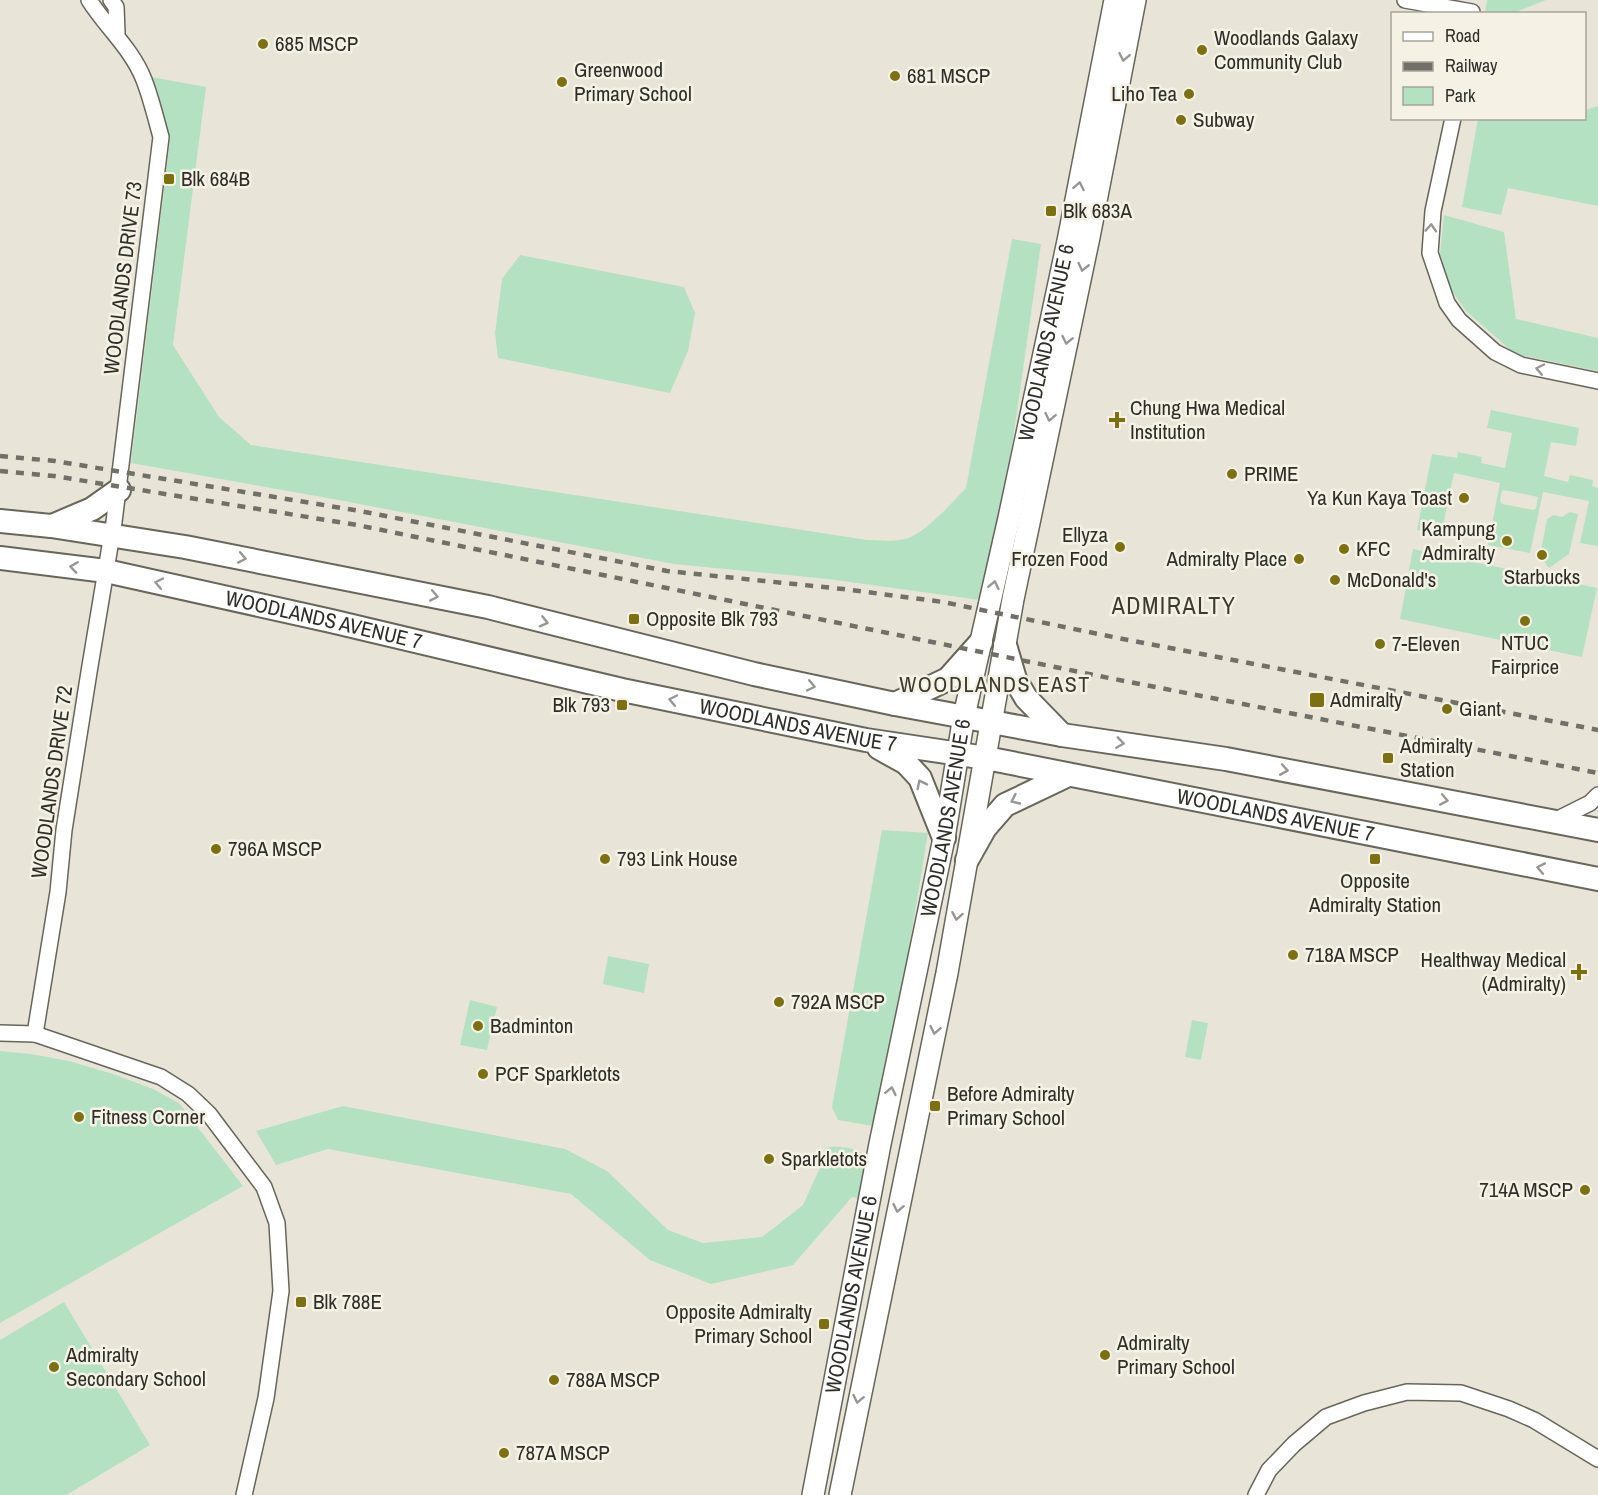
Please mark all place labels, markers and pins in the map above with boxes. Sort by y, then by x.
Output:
place label: Woodlands Galaxy Community Club [1214,23,1359,76]
place label: 685 MSCP [275,29,358,58]
marker: 685 MSCP [256,37,270,51]
marker: Woodlands Galaxy Community Club [1195,43,1209,57]
place label: Greenwood Primary School [574,55,692,108]
place label: 681 MSCP [907,61,990,90]
marker: 681 MSCP [888,69,902,83]
marker: Greenwood Primary School [555,75,569,89]
place label: Liho Tea [1111,79,1177,108]
marker: Liho Tea [1182,87,1196,101]
place label: Subway [1193,105,1255,134]
marker: Subway [1174,113,1188,127]
place label: Blk 684B [181,164,250,193]
marker: Blk 684B [162,172,176,186]
place label: Blk 683A [1063,196,1132,225]
marker: Blk 683A [1044,204,1058,218]
place label: Chung Hwa Medical Institution [1130,393,1285,446]
marker: Chung Hwa Medical Institution [1108,411,1126,429]
place label: PRIME [1244,459,1299,488]
marker: PRIME [1225,467,1239,481]
place label: Ya Kun Kaya Toast [1307,483,1452,512]
marker: Ya Kun Kaya Toast [1457,491,1471,505]
place label: Kampung Admiralty [1421,514,1495,567]
place label: Ellyza Frozen Food [1011,520,1108,573]
place label: KFC [1356,534,1390,563]
marker: Kampung Admiralty [1500,534,1514,548]
marker: Ellyza Frozen Food [1113,540,1127,554]
marker: KFC [1337,542,1351,556]
place label: Admiralty Place [1165,544,1287,573]
marker: Starbucks [1535,548,1549,562]
marker: Admiralty Place [1292,552,1306,566]
place label: Starbucks [1504,562,1580,591]
place label: McDonald's [1347,565,1436,594]
marker: McDonald's [1328,573,1342,587]
place label: Opposite Blk 793 [646,604,778,633]
marker: Opposite Blk 793 [627,612,641,626]
marker: NTUC Fairprice [1518,614,1532,628]
place label: NTUC Fairprice [1491,628,1559,681]
place label: 7-Eleven [1392,629,1460,658]
marker: 7-Eleven [1373,637,1387,651]
place label: Admiralty [1329,685,1403,714]
place label: Blk 793 [553,690,610,719]
marker: Admiralty [1308,691,1326,709]
place label: Giant [1459,694,1501,723]
marker: Blk 793 [615,698,629,712]
marker: Giant [1440,702,1454,716]
place label: Admiralty Station [1399,731,1473,784]
marker: Admiralty Station [1381,751,1395,765]
place label: 796A MSCP [228,834,322,863]
marker: 796A MSCP [209,842,223,856]
place label: 793 Link House [617,844,738,873]
marker: 793 Link House [598,852,612,866]
marker: Opposite Admiralty Station [1368,852,1382,866]
place label: Opposite Admiralty Station [1308,866,1441,919]
place label: 718A MSCP [1305,940,1399,969]
place label: Healthway Medical (Admiralty) [1421,945,1566,998]
marker: 718A MSCP [1286,948,1300,962]
marker: Healthway Medical (Admiralty) [1570,963,1588,981]
place label: 792A MSCP [791,987,885,1016]
marker: 792A MSCP [772,995,786,1009]
place label: Badminton [490,1011,573,1040]
marker: Badminton [471,1019,485,1033]
place label: PCF Sparkletots [495,1059,620,1088]
marker: PCF Sparkletots [476,1067,490,1081]
place label: Before Admiralty Primary School [947,1079,1075,1132]
marker: Before Admiralty Primary School [928,1099,942,1113]
place label: Fitness Corner [91,1102,205,1131]
marker: Fitness Corner [72,1110,86,1124]
place label: Sparkletots [781,1144,867,1173]
marker: Sparkletots [762,1152,776,1166]
place label: 714A MSCP [1479,1175,1573,1204]
marker: 714A MSCP [1578,1183,1592,1197]
place label: Blk 788E [313,1287,382,1316]
marker: Blk 788E [294,1295,308,1309]
place label: Opposite Admiralty Primary School [666,1297,812,1350]
marker: Opposite Admiralty Primary School [817,1317,831,1331]
place label: Admiralty Primary School [1116,1328,1235,1381]
place label: Admiralty Secondary School [65,1340,206,1393]
marker: Admiralty Primary School [1098,1348,1112,1362]
marker: Admiralty Secondary School [47,1360,61,1374]
place label: 788A MSCP [566,1365,660,1394]
marker: 788A MSCP [547,1373,561,1387]
place label: 787A MSCP [516,1438,610,1467]
marker: 787A MSCP [497,1446,511,1460]

